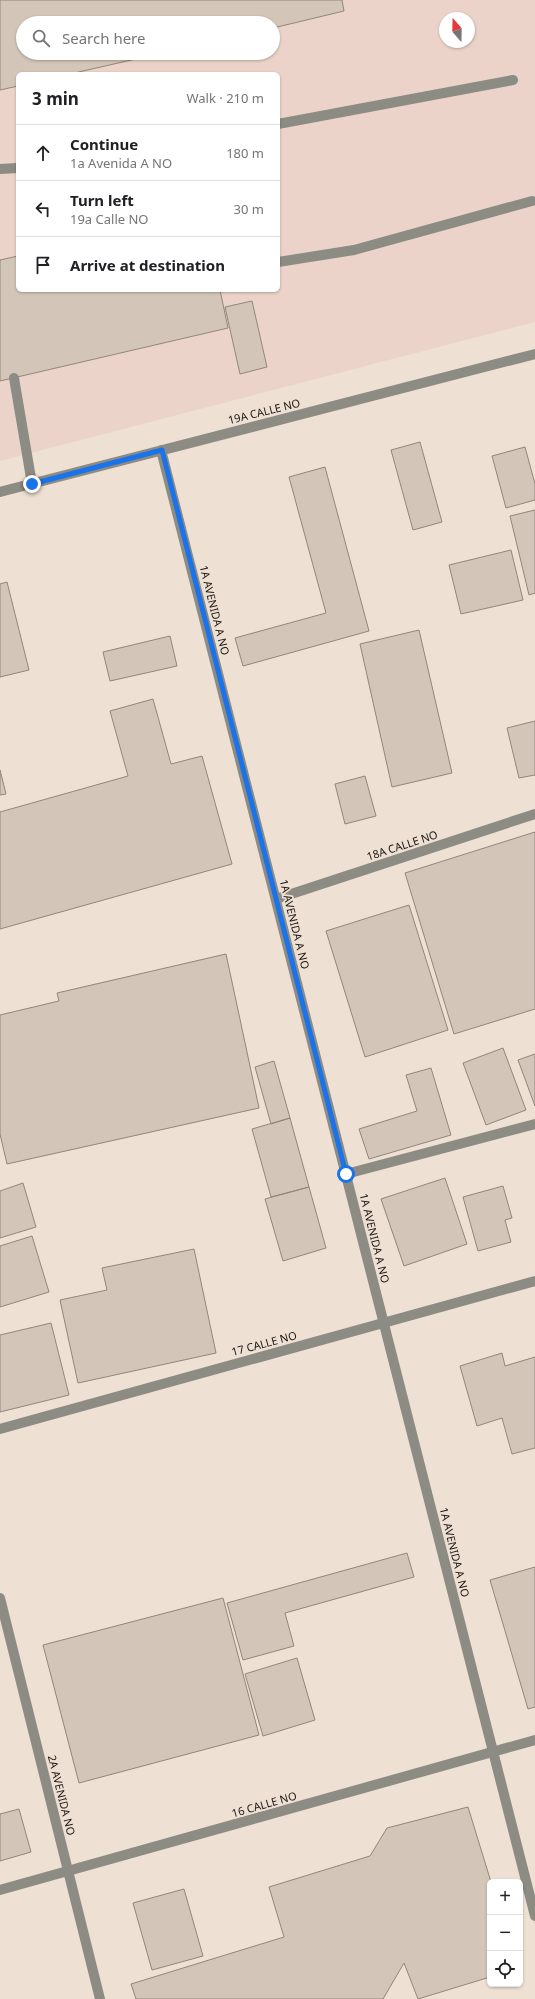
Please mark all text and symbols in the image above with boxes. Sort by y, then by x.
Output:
north arrow [439,12,475,48]
search box [16,16,280,60]
icon: search [30,27,52,49]
text: Search here [62,28,145,48]
text: 3 min [32,87,79,110]
text: Walk · 210 m [186,89,264,107]
text: Continue [70,134,138,154]
icon: ahead [32,142,54,164]
text: 180 m [226,144,264,162]
text: 1a Avenida A NO [70,154,172,172]
text: Turn left [70,190,134,210]
icon: left [32,198,54,220]
text: 30 m [234,200,264,218]
text: 19a Calle NO [70,210,149,228]
icon: arrive [32,254,54,276]
text: Arrive at destination [70,255,225,275]
street label: 19A CALLE NO [226,395,302,427]
route end [23,475,41,493]
street label: 1A AVENIDA A NO [197,563,233,657]
street label: 18A CALLE NO [365,826,439,864]
street label: 1A AVENIDA A NO [277,877,313,971]
route start [337,1165,355,1183]
street label: 1A AVENIDA A NO [357,1191,393,1285]
street label: 17 CALLE NO [230,1327,298,1359]
street label: 1A AVENIDA A NO [437,1505,473,1599]
street label: 2A AVENIDA NO [45,1753,79,1837]
street label: 16 CALLE NO [230,1788,298,1820]
map controls [487,1879,523,1987]
button: + [487,1879,523,1915]
button: − [487,1915,523,1951]
button: locate [487,1951,523,1987]

